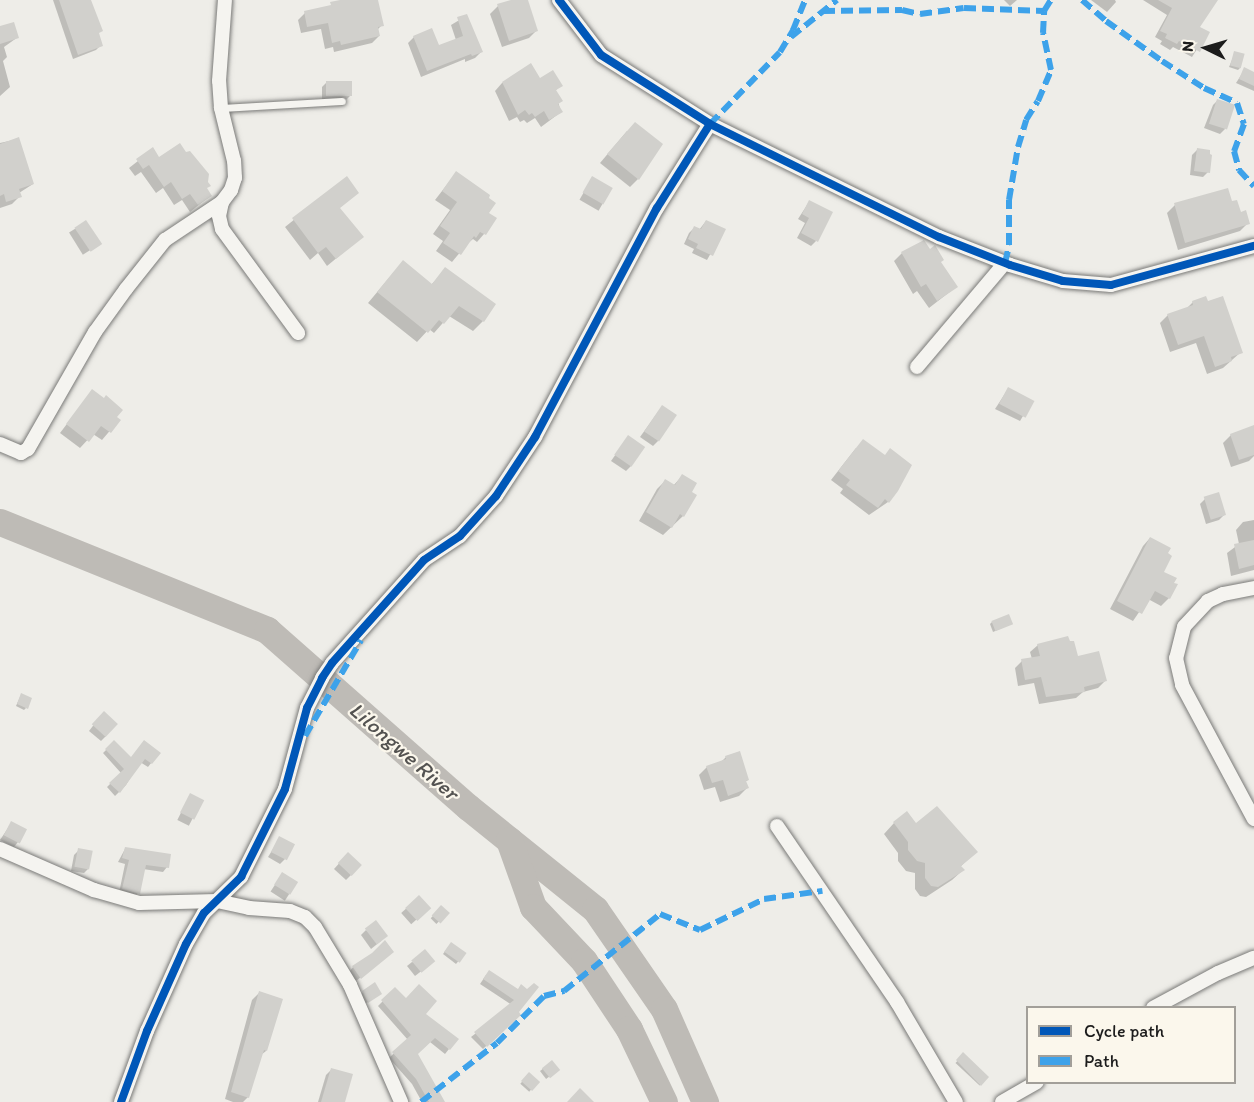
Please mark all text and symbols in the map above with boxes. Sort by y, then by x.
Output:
north arrow [1176,18,1236,78]
text: N [1178,40,1198,53]
water label: Lilongwe River [344,697,464,805]
legend [1026,1006,1236,1084]
text: Cycle path [1084,1020,1164,1042]
text: Path [1084,1050,1119,1072]

